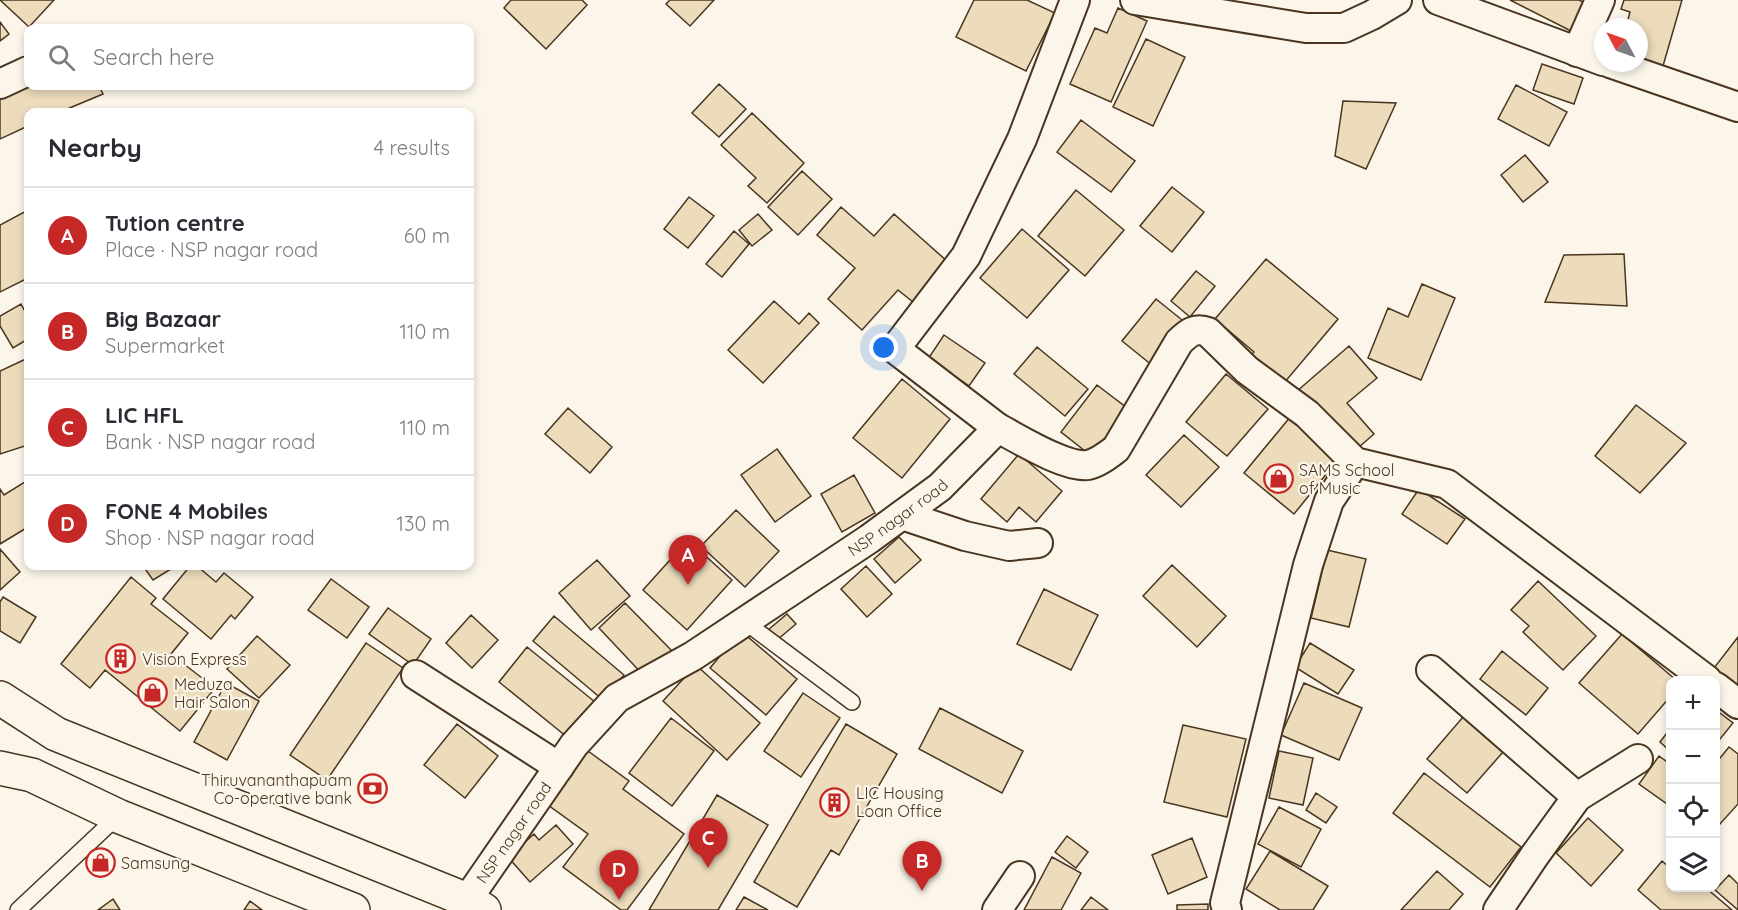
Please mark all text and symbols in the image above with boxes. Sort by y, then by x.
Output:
north arrow [1594,18,1648,72]
search box [24,24,474,90]
icon: search [45,41,78,74]
text: Search here [93,43,214,71]
text: Nearby [48,131,142,164]
text: 4 results [374,135,450,160]
text: Tution centre [105,209,245,237]
text: A [61,223,74,248]
text: 60 m [404,223,450,248]
text: Place · NSP nagar road [105,237,318,262]
text: Big Bazaar [105,305,221,333]
text: B [61,319,74,344]
text: 110 m [400,319,450,344]
text: Supermarket [105,333,225,358]
your location [869,333,898,362]
text: LIC HFL [105,401,184,429]
text: C [61,415,74,440]
text: 110 m [400,415,450,440]
text: Bank · NSP nagar road [105,429,315,454]
place label: SAMS School of Music [1299,460,1394,498]
shop icon: SAMS School of Music [1262,463,1294,495]
street label: NSP nagar road [844,475,952,560]
text: FONE 4 Mobiles [105,497,268,525]
text: D [60,511,75,536]
text: 130 m [397,511,450,536]
text: Shop · NSP nagar road [105,525,315,550]
pin: A [668,536,708,585]
building icon: Vision Express [105,643,137,675]
place label: Vision Express [142,649,247,669]
place label: Meduza Hair Salon [174,674,250,712]
map controls [1666,676,1720,892]
button: + [1666,676,1720,730]
shop icon: Meduza Hair Salon [137,677,169,709]
button: − [1666,730,1720,784]
place label: Thiruvananthapuam Co-operative bank [201,770,352,808]
bank icon: Thiruvananthapuam Co-operative bank [357,773,389,805]
street label: NSP nagar road [472,778,555,887]
place label: LIC Housing Loan Office [856,783,944,821]
button: locate [1666,784,1720,838]
building icon: LIC Housing Loan Office [819,786,851,818]
pin: C [688,818,728,868]
button: layers [1666,838,1720,892]
pin: B [902,842,942,891]
shop icon: Samsung [84,847,116,879]
pin: D [600,850,638,900]
place label: Samsung [121,853,190,873]

